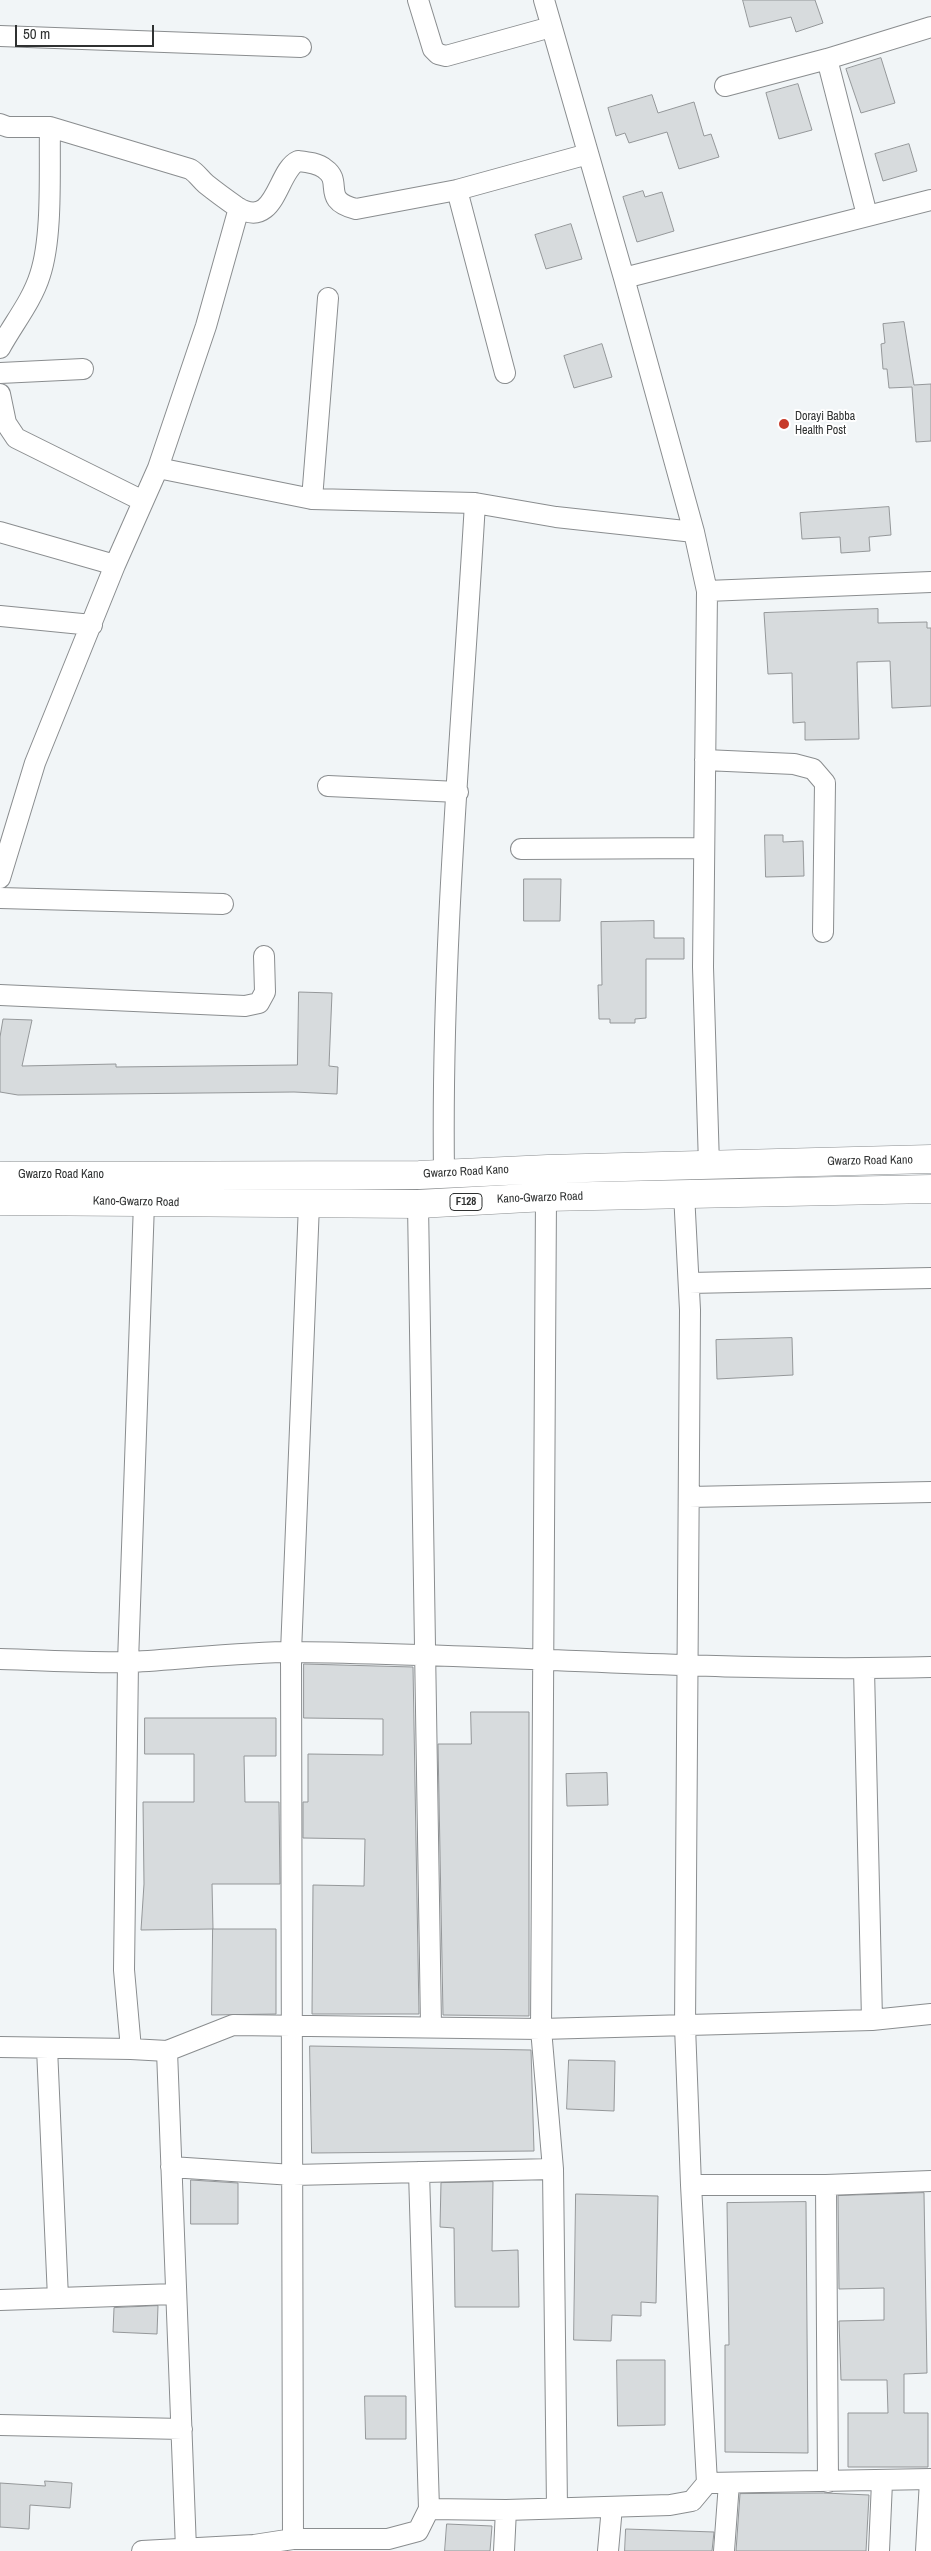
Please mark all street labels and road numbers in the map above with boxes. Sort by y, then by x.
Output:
street label: Gwarzo Road Kano [827,1153,913,1169]
street label: Gwarzo Road Kano [423,1163,509,1181]
street label: Gwarzo Road Kano [18,1168,104,1182]
street label: Kano-Gwarzo Road [497,1189,583,1207]
street label: Kano-Gwarzo Road [93,1194,179,1210]
road number: F128 [450,1194,482,1210]

